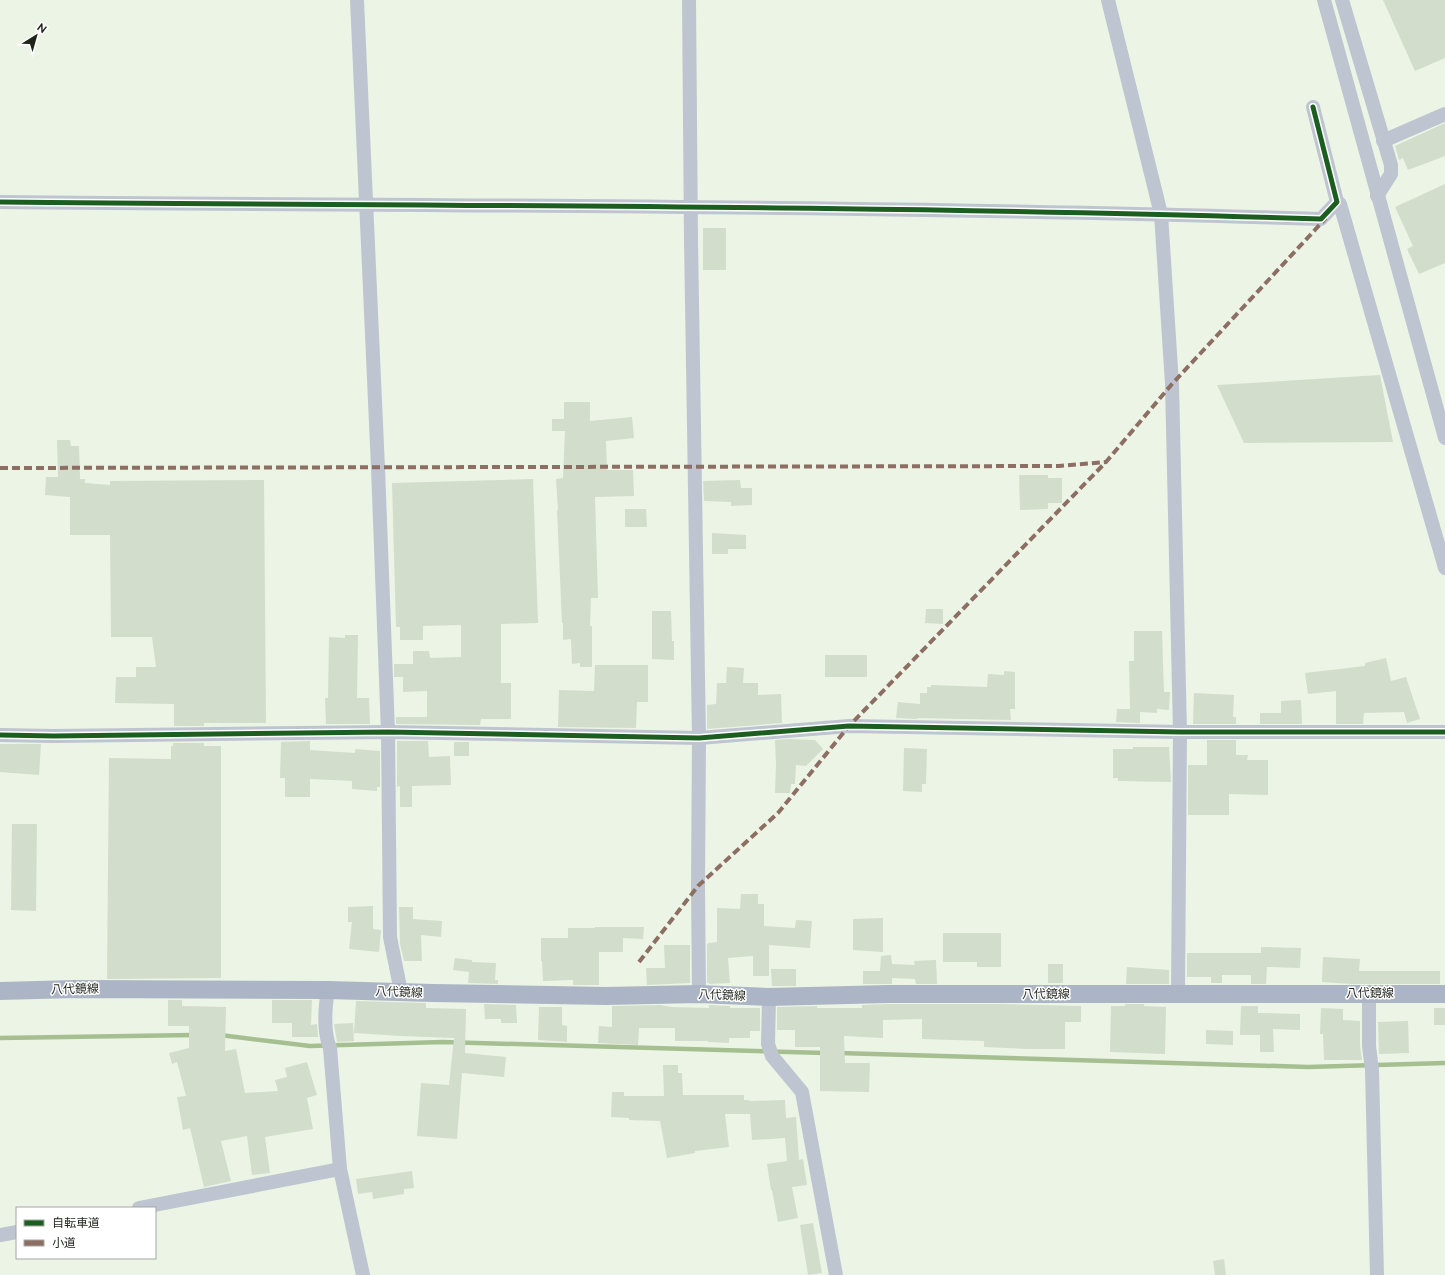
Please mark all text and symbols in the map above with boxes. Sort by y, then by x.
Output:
north arrow [16,16,56,56]
text: N [34,21,49,36]
street label: 八代鏡線 [51,982,99,996]
street label: 八代鏡線 [375,984,423,1000]
street label: 八代鏡線 [1346,986,1394,1000]
street label: 八代鏡線 [698,987,746,1003]
street label: 八代鏡線 [1022,987,1070,1001]
legend [16,1207,156,1259]
text: 自転車道 [52,1216,100,1230]
text: 小道 [52,1236,76,1250]

